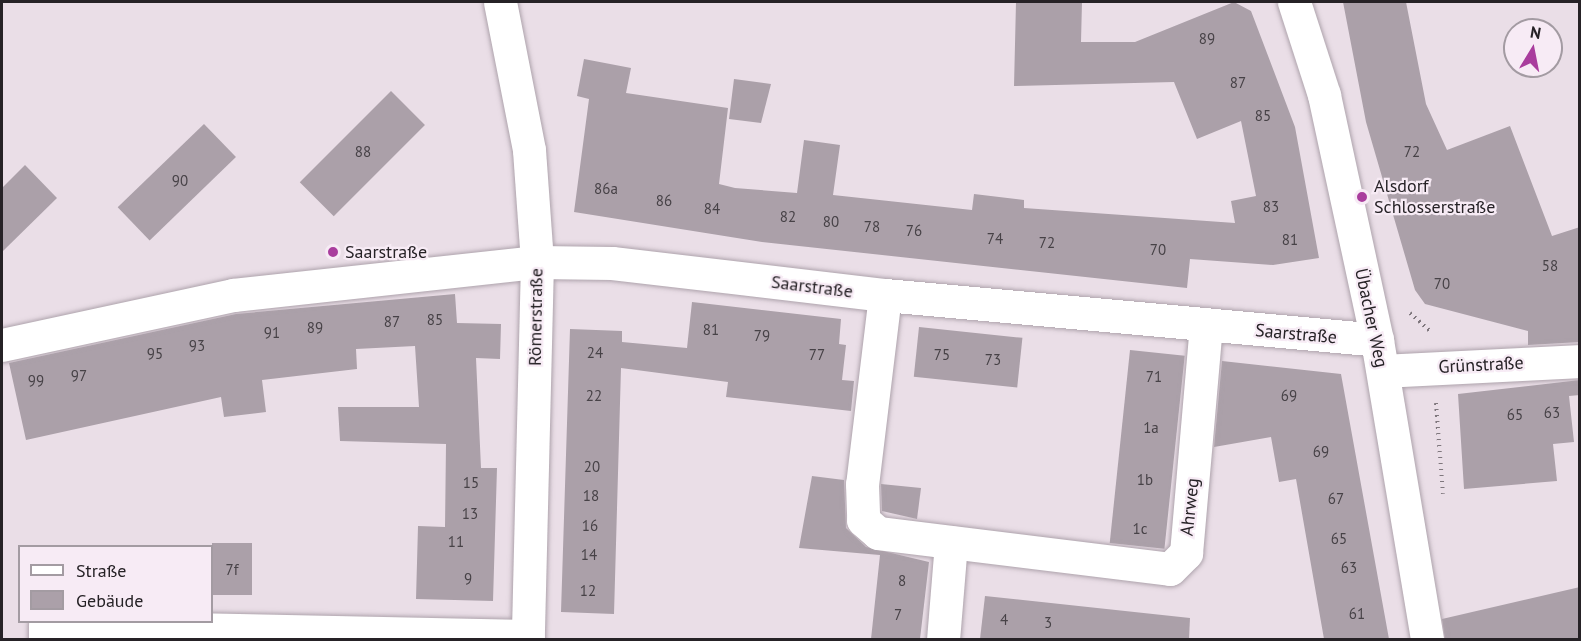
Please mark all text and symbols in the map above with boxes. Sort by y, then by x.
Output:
north arrow [1503,18,1563,78]
text: N [1529,21,1543,43]
house number: 89 [1199,30,1215,48]
house number: 87 [1230,74,1246,92]
house number: 85 [1255,107,1271,125]
house number: 88 [355,143,371,161]
house number: 72 [1404,143,1420,161]
house number: 90 [172,172,188,190]
place label: Alsdorf Schlosserstraße [1374,176,1495,219]
house number: 86a [594,180,618,198]
marker: Alsdorf Schlosserstraße [1355,190,1369,204]
house number: 86 [656,192,672,210]
house number: 83 [1263,198,1279,216]
house number: 84 [704,200,720,218]
house number: 82 [780,208,796,226]
house number: 80 [823,213,839,231]
house number: 78 [864,218,880,236]
house number: 76 [906,222,922,240]
house number: 74 [987,230,1003,248]
house number: 81 [1282,231,1298,249]
house number: 72 [1039,234,1055,252]
place label: Saarstraße [345,241,427,263]
house number: 70 [1150,241,1166,259]
marker: Saarstraße [326,245,340,259]
house number: 58 [1542,257,1558,275]
street label: Übacher Weg [1350,266,1392,370]
street label: Römerstraße [524,268,548,366]
street label: Saarstraße [770,271,854,303]
house number: 70 [1434,275,1450,293]
house number: 85 [427,311,443,329]
house number: 87 [384,313,400,331]
house number: 89 [307,319,323,337]
street label: Saarstraße [1254,320,1338,348]
house number: 81 [703,321,719,339]
house number: 91 [264,324,280,342]
house number: 79 [754,327,770,345]
house number: 93 [189,337,205,355]
house number: 24 [587,344,603,362]
house number: 95 [147,345,163,363]
house number: 77 [809,346,825,364]
house number: 75 [934,346,950,364]
house number: 73 [985,351,1001,369]
street label: Grünstraße [1438,352,1524,378]
house number: 97 [71,367,87,385]
house number: 71 [1146,368,1162,386]
house number: 99 [28,372,44,390]
house number: 22 [586,387,602,405]
house number: 69 [1281,387,1297,405]
house number: 63 [1544,404,1560,422]
house number: 65 [1507,406,1523,424]
house number: 1a [1143,419,1159,437]
house number: 69 [1313,443,1329,461]
house number: 20 [584,458,600,476]
house number: 1b [1137,471,1153,489]
house number: 15 [463,474,479,492]
street label: Ahrweg [1176,477,1204,537]
house number: 18 [583,487,599,505]
house number: 67 [1328,490,1344,508]
house number: 13 [462,505,478,523]
house number: 16 [582,517,598,535]
house number: 1c [1133,520,1147,538]
house number: 65 [1331,530,1347,548]
house number: 11 [448,533,464,551]
legend [18,545,213,623]
house number: 14 [581,546,597,564]
text: Straße [76,559,127,582]
house number: 63 [1341,559,1357,577]
house number: 7f [226,561,238,579]
house number: 9 [464,570,472,588]
house number: 8 [898,572,906,590]
house number: 12 [580,582,596,600]
text: Gebäude [76,589,143,612]
house number: 61 [1349,605,1365,623]
house number: 7 [894,606,902,624]
house number: 4 [1000,611,1008,629]
house number: 3 [1044,614,1052,632]

